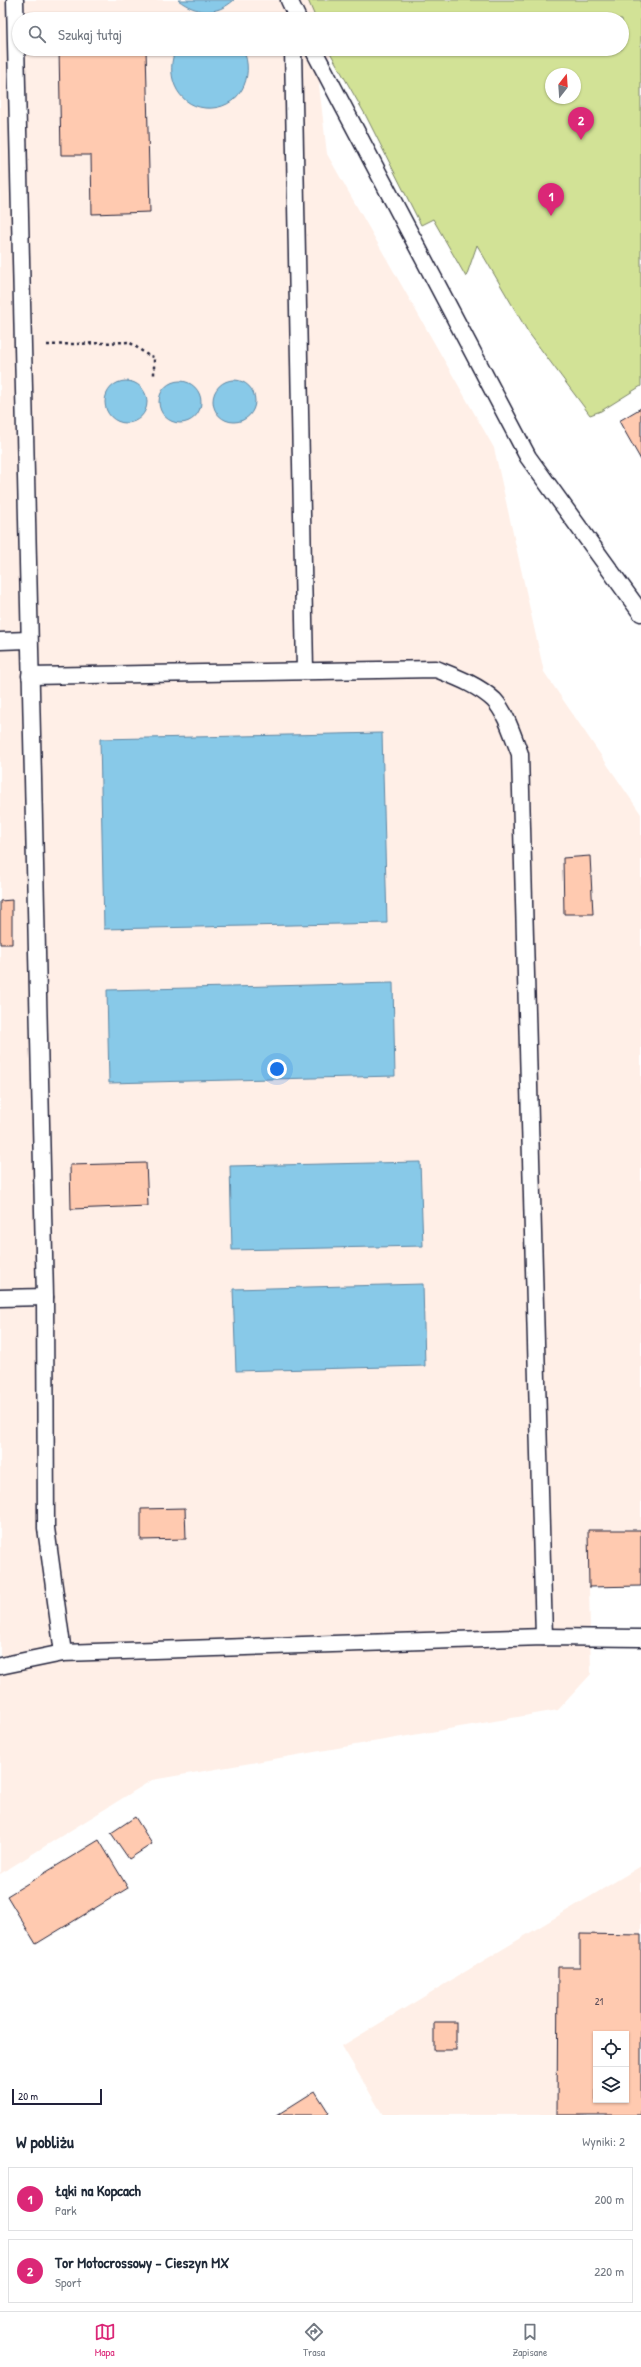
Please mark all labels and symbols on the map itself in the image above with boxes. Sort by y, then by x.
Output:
north arrow [545,68,581,104]
pin: 2 [568,107,594,140]
pin: 1 [538,183,564,216]
your location [267,1059,287,1079]
house number: 21 [595,1995,604,2008]
scale bar [12,2087,102,2106]

